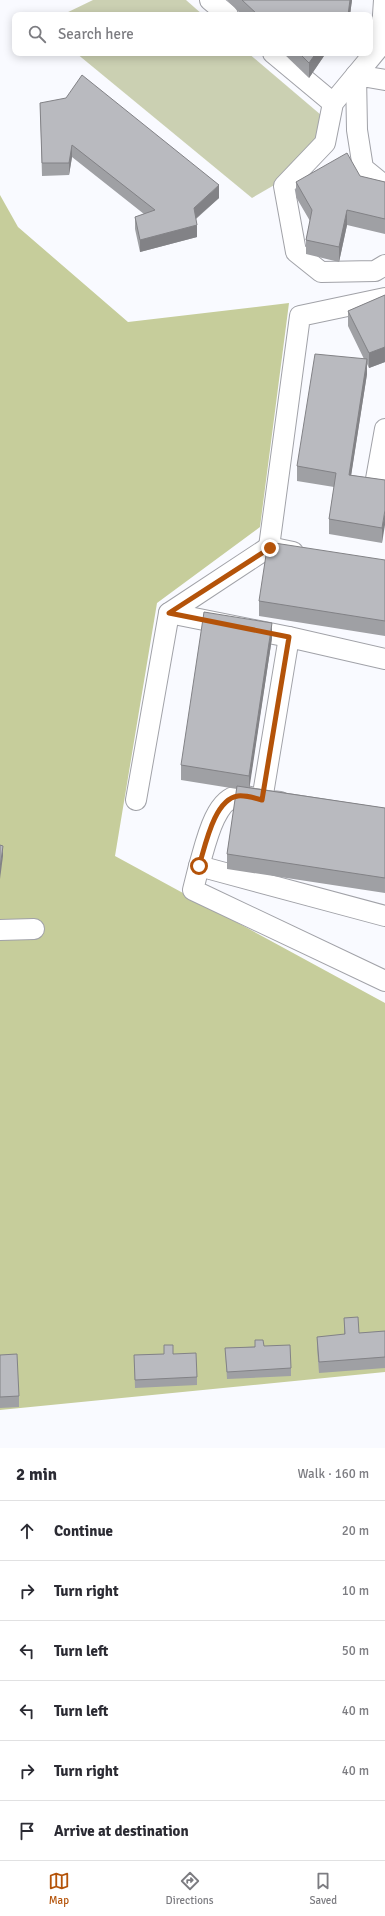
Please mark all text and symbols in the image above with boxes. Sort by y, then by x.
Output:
search box [12,12,373,56]
icon: search [26,23,48,45]
text: Search here [58,25,134,43]
route end [261,539,279,557]
route start [190,857,208,875]
text: 2 min [16,1464,57,1485]
text: Walk · 160 m [298,1466,369,1482]
icon: ahead [16,1520,38,1542]
text: Continue [54,1522,113,1540]
text: 20 m [342,1523,369,1539]
icon: right [16,1580,38,1602]
text: Turn right [54,1582,119,1600]
text: 10 m [342,1583,369,1599]
icon: left [16,1640,38,1662]
text: Turn left [54,1642,108,1660]
text: 50 m [342,1643,369,1659]
icon: left [16,1700,38,1722]
text: Turn left [54,1702,108,1720]
text: 40 m [342,1703,369,1719]
icon: right [16,1760,38,1782]
text: Turn right [54,1762,119,1780]
text: 40 m [342,1763,369,1779]
icon: arrive [16,1820,38,1842]
text: Arrive at destination [54,1822,189,1840]
tab: Map [48,1870,70,1907]
tab: Directions [166,1870,214,1907]
tab: Saved [309,1870,337,1907]

